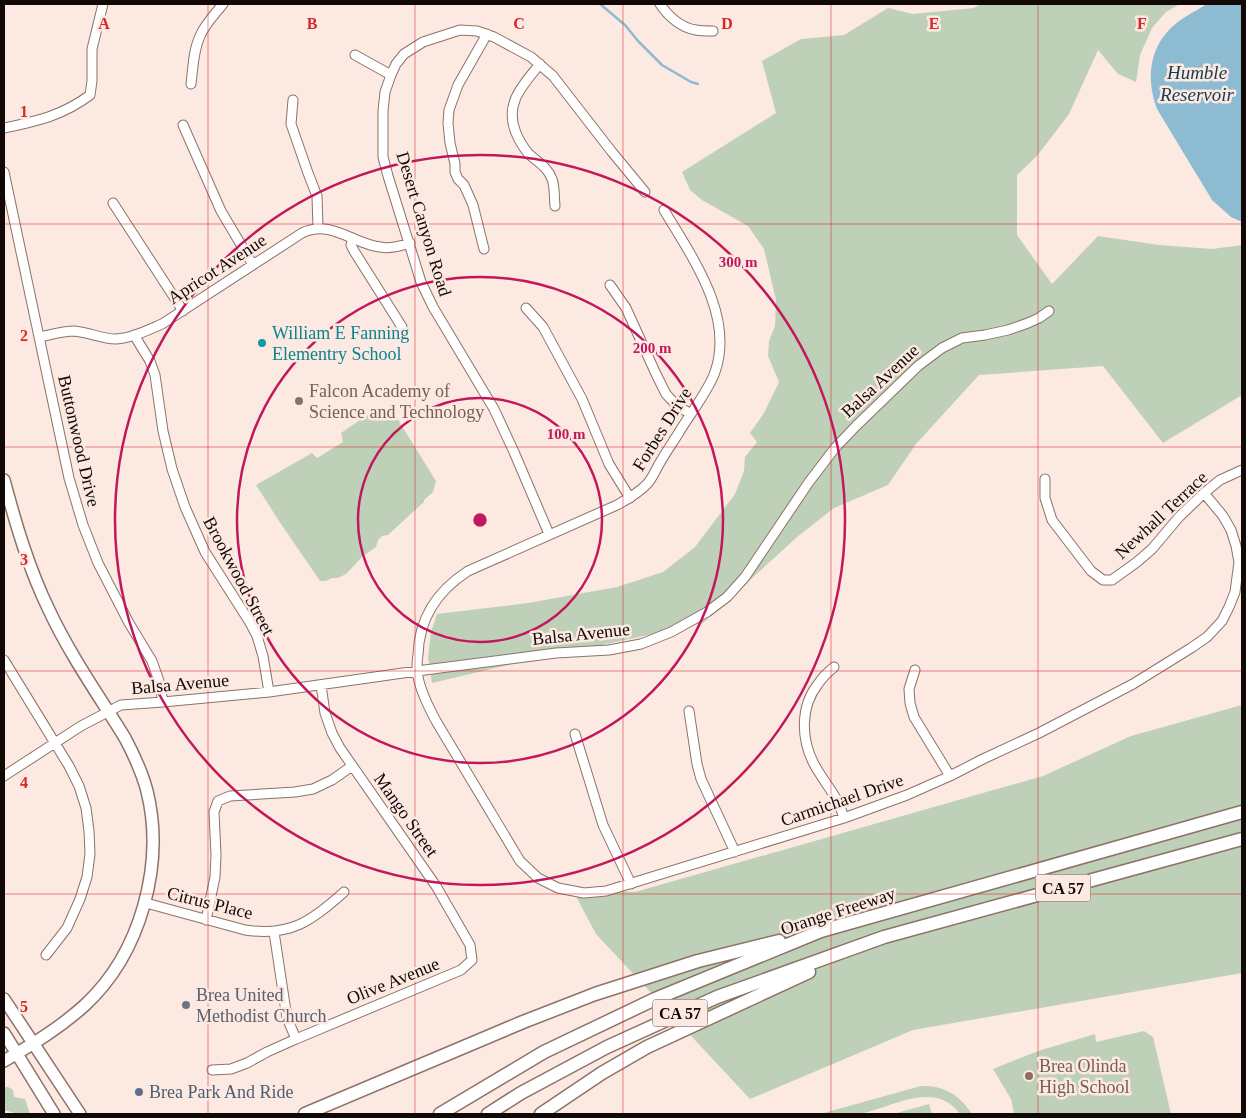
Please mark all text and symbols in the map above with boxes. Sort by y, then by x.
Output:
text: A [98,15,110,32]
text: B [307,15,318,32]
text: C [513,15,525,32]
text: D [721,15,733,32]
text: E [929,15,939,32]
text: F [1137,15,1147,32]
water label: Humble Reservoir [1159,62,1235,105]
text: 1 [20,103,28,120]
street label: Desert Canyon Road [393,149,455,299]
street label: Apricot Avenue [164,230,270,308]
text: 300 m [719,254,758,270]
place label: William E Fanning Elementry School [272,323,409,364]
text: 2 [20,327,28,344]
marker: William E Fanning Elementry School [256,337,268,349]
text: 200 m [633,340,672,356]
street label: Balsa Avenue [837,340,923,422]
street label: Buttonwood Drive [54,373,104,509]
place label: Falcon Academy of Science and Technology [309,381,484,422]
street label: Forbes Drive [628,384,696,474]
marker: Falcon Academy of Science and Technology [293,395,305,407]
text: 100 m [547,426,586,442]
street label: Newhall Terrace [1111,467,1211,563]
centre of rings [471,511,489,529]
street label: Brookwood Street [199,513,279,639]
text: 3 [20,551,28,568]
street label: Balsa Avenue [531,619,631,649]
street label: Balsa Avenue [130,670,230,698]
street label: Mango Street [370,769,442,861]
street label: Carmichael Drive [778,770,906,830]
text: 4 [20,774,28,791]
road number: CA 57 [1036,874,1090,901]
street label: Citrus Place [165,883,255,923]
street label: Orange Freeway [778,883,898,939]
street label: Olive Avenue [344,953,442,1009]
place label: Brea United Methodist Church [196,985,327,1026]
text: 5 [20,998,28,1015]
marker: Brea United Methodist Church [180,999,192,1011]
road number: CA 57 [652,1000,708,1026]
place label: Brea Olinda High School [1039,1056,1130,1097]
marker: Brea Olinda High School [1023,1070,1035,1082]
place label: Brea Park And Ride [149,1082,293,1102]
marker: Brea Park And Ride [133,1086,145,1098]

